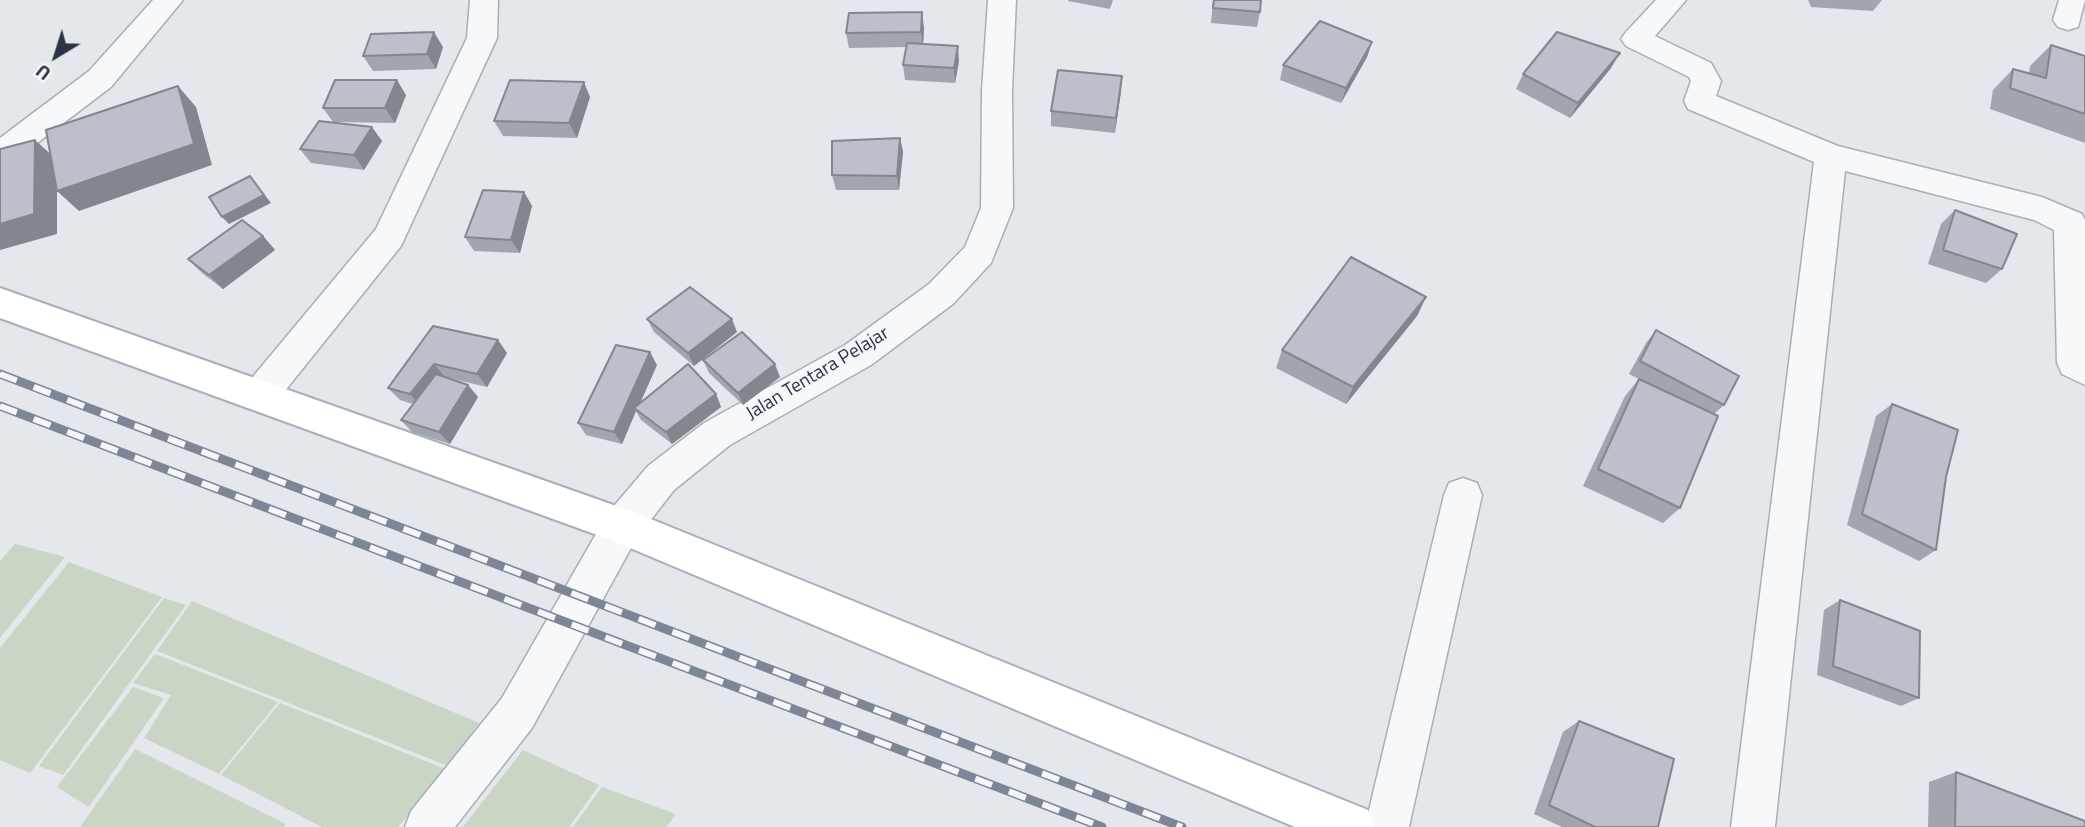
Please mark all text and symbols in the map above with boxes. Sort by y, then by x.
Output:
north arrow [21,21,91,91]
text: U [29,58,57,88]
street label: Jalan Tentara Pelajar [742,322,894,426]

